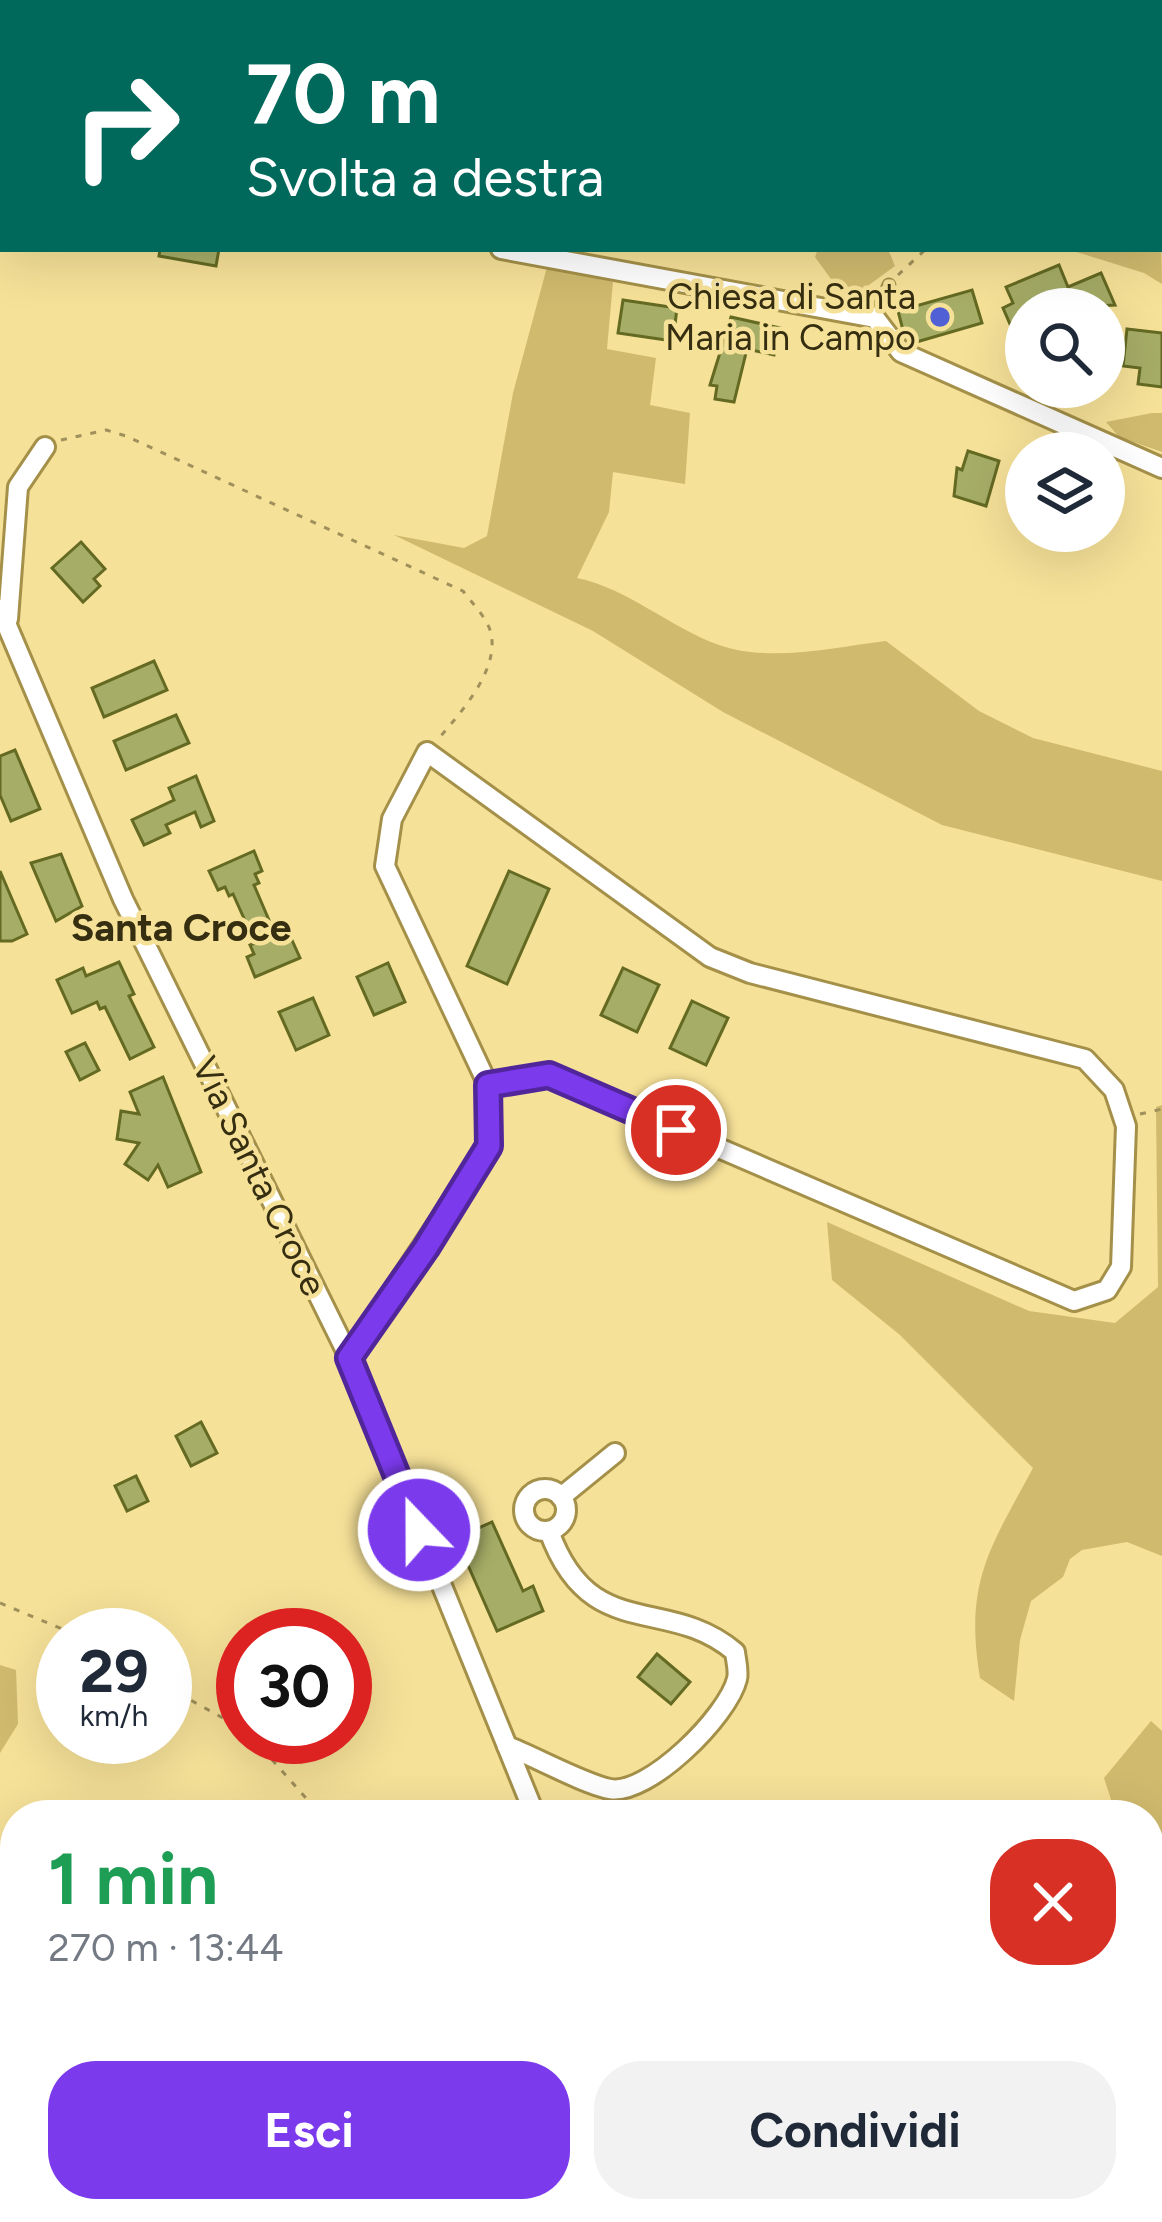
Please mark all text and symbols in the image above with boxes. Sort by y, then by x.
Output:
text: 70 m [246,43,440,144]
icon: right [48,48,204,204]
text: Svolta a destra [246,145,604,210]
place label: Chiesa di Santa Maria in Campo [665,275,916,359]
map controls [1005,288,1125,552]
button: search [1005,288,1125,408]
marker: Chiesa di Santa Maria in Campo [927,304,953,330]
button: layers [1005,432,1125,552]
district label: Santa Croce [71,904,291,951]
street label: Via Santa Croce [183,1050,336,1302]
pin [625,1079,727,1181]
icon: arrive [643,1097,709,1163]
position arrow [356,1467,482,1593]
speed limit sign: 30 [216,1608,372,1764]
text: 29 [79,1635,149,1707]
text: km/h [80,1697,148,1734]
text: 1 min [48,1836,218,1922]
button: close [990,1839,1116,1965]
text: 270 m · 13:44 [48,1924,283,1971]
button: Esci [48,2061,570,2199]
button: Condividi [594,2061,1116,2199]

